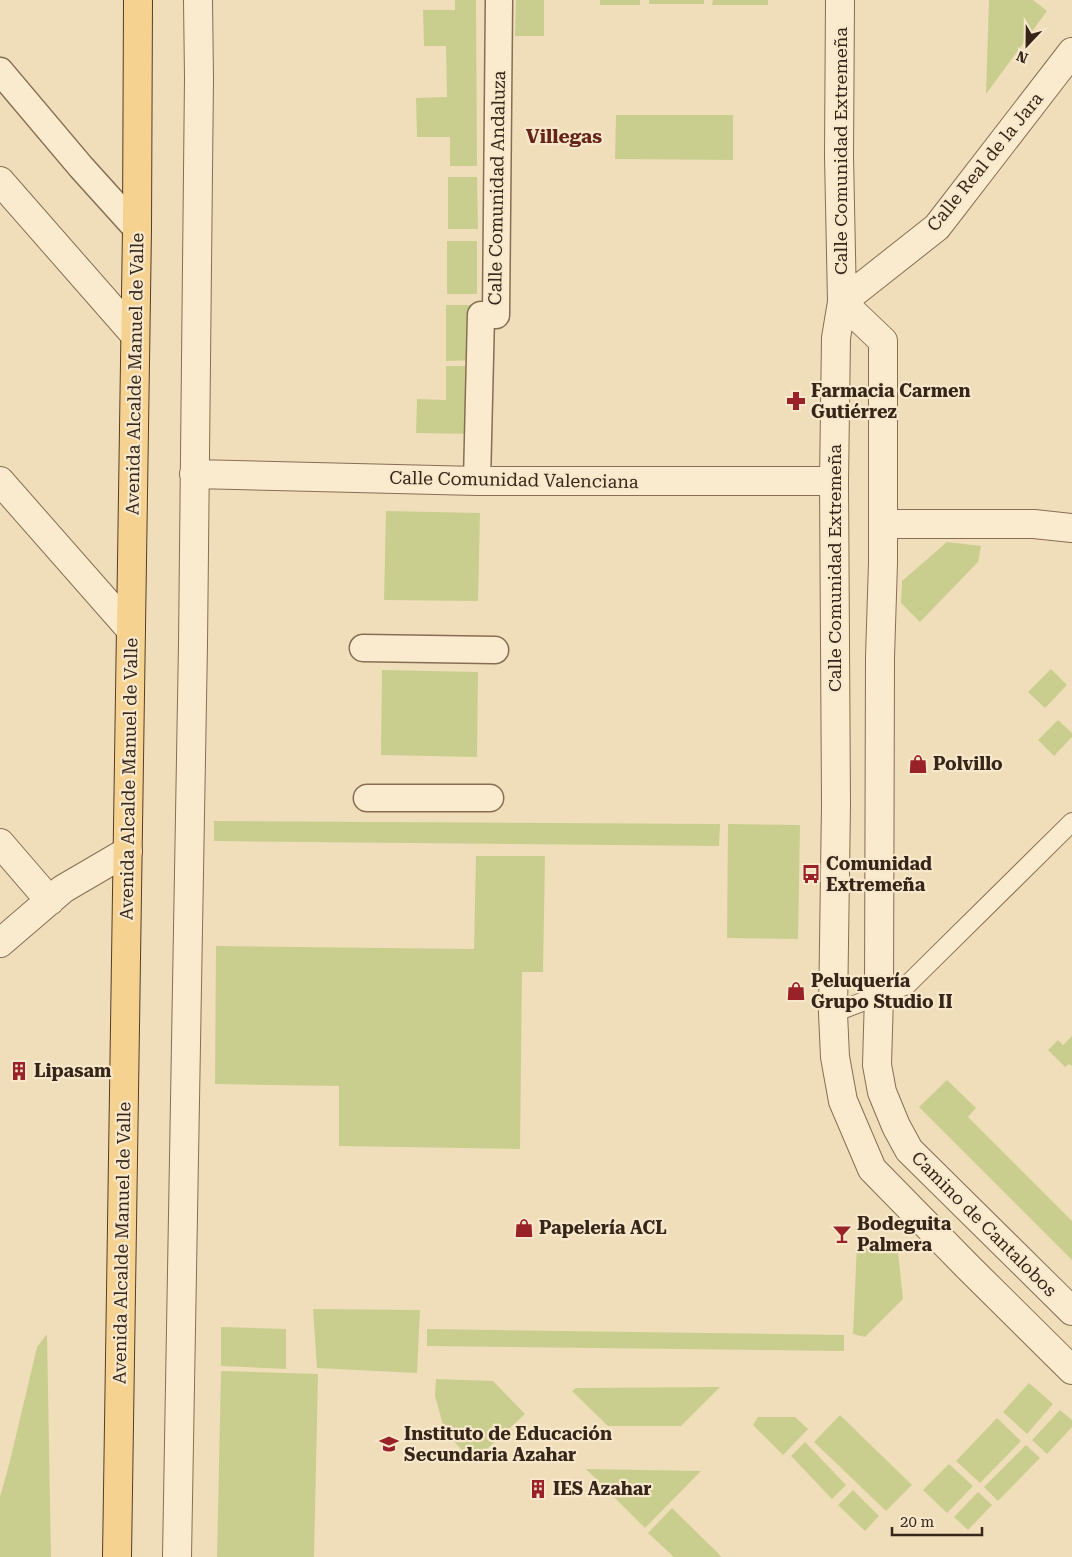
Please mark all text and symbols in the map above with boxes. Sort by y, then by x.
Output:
north arrow [1002,20,1052,70]
street label: Calle Comunidad Extremeña [830,27,851,275]
text: N [1014,48,1030,66]
street label: Calle Comunidad Andaluza [484,70,509,306]
street label: Calle Real de la Jara [922,88,1047,235]
district label: Villegas [526,125,602,148]
street label: Avenida Alcalde Manuel de Valle [122,233,147,515]
place label: Farmacia Carmen Gutiérrez [811,380,971,422]
pharmacy icon: Farmacia Carmen Gutiérrez [785,390,807,412]
street label: Calle Comunidad Extremeña [824,444,845,692]
street label: Calle Comunidad Valenciana [389,467,639,492]
street label: Avenida Alcalde Manuel de Valle [116,638,141,920]
shop icon: Polvillo [907,753,929,775]
place label: Polvillo [933,753,1003,774]
place label: Comunidad Extremeña [826,853,932,895]
bus stop icon: Comunidad Extremeña [800,863,822,885]
place label: Peluquería Grupo Studio II [811,970,953,1012]
shop icon: Peluquería Grupo Studio II [785,980,807,1002]
building icon: Lipasam [8,1060,30,1082]
place label: Lipasam [34,1060,112,1081]
street label: Avenida Alcalde Manuel de Valle [109,1102,134,1384]
street label: Camino de Cantalobos [907,1147,1061,1301]
place label: Bodeguita Palmera [857,1213,952,1255]
shop icon: Papelería ACL [513,1217,535,1239]
place label: Papelería ACL [539,1217,667,1238]
bar icon: Bodeguita Palmera [831,1223,853,1245]
place label: Instituto de Educación Secundaria Azahar [404,1423,612,1465]
school or university icon: Instituto de Educación Secundaria Azahar [378,1433,400,1455]
building icon: IES Azahar [527,1478,549,1500]
place label: IES Azahar [553,1478,651,1499]
scale bar [892,1504,982,1536]
text: 20 m [900,1513,935,1531]

